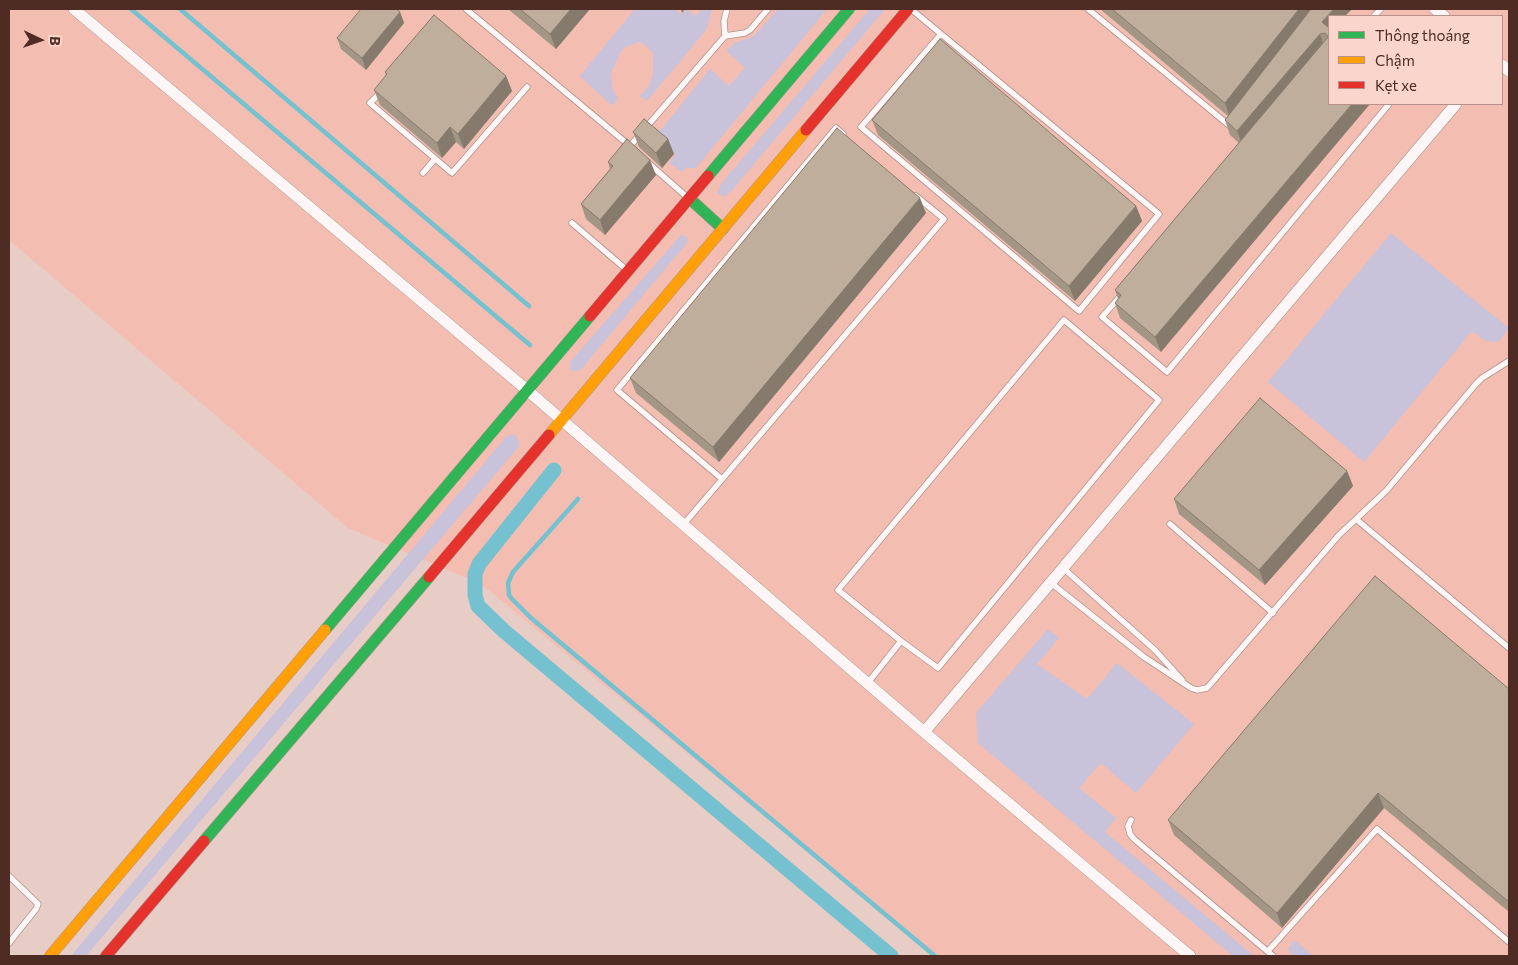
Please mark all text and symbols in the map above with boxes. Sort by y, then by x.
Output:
north arrow [15,15,65,65]
legend [1328,15,1503,105]
text: Thông thoáng [1375,26,1470,44]
text: B [47,36,64,46]
text: Chậm [1375,51,1415,69]
text: Kẹt xe [1375,76,1417,94]

